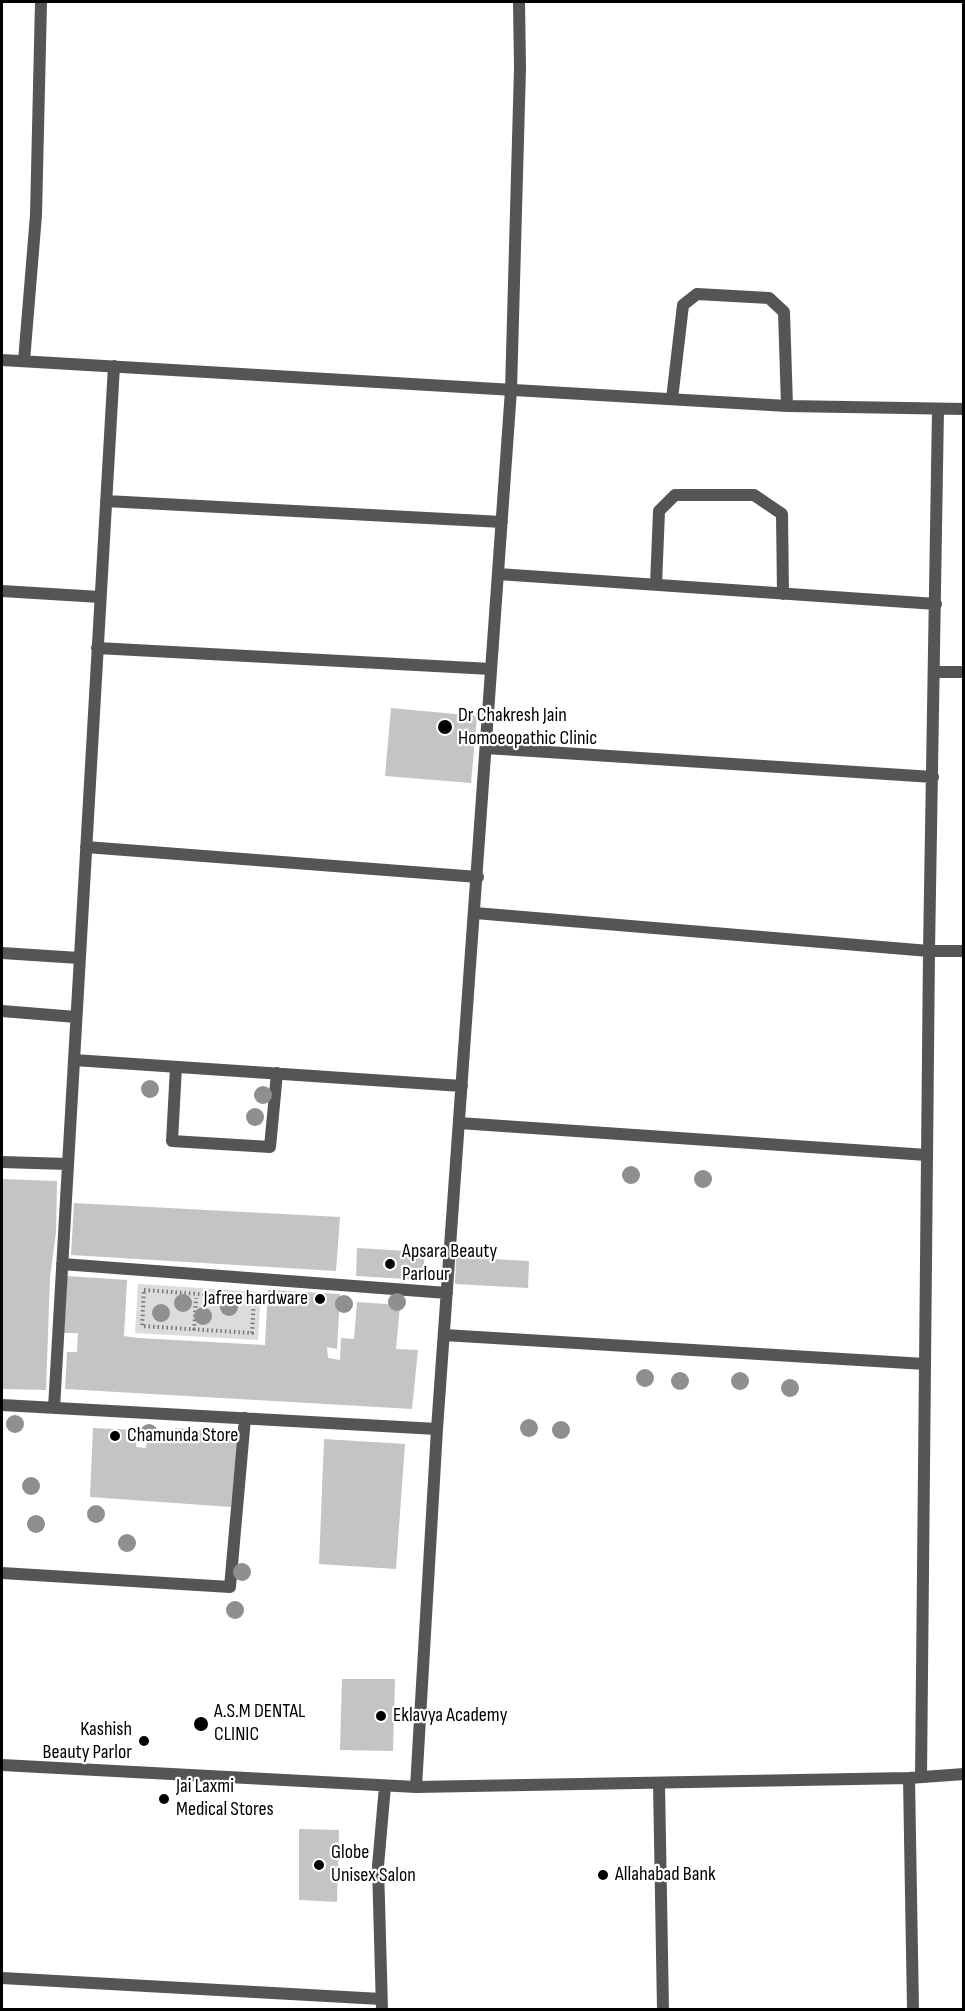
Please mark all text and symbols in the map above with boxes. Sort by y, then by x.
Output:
place label: Dr Chakresh Jain Homoeopathic Clinic [458,704,597,751]
marker: Dr Chakresh Jain Homoeopathic Clinic [436,718,454,736]
place label: Apsara Beauty Parlour [402,1240,497,1287]
marker: Apsara Beauty Parlour [383,1257,397,1271]
place label: Jafree hardware [204,1287,308,1311]
marker: Jafree hardware [313,1292,327,1306]
place label: Chamunda Store [127,1424,238,1448]
marker: Chamunda Store [108,1429,122,1443]
place label: A.S.M DENTAL CLINIC [214,1700,305,1747]
place label: Eklavya Academy [393,1704,507,1728]
marker: Eklavya Academy [374,1709,388,1723]
marker: A.S.M DENTAL CLINIC [192,1715,210,1733]
place label: Kashish Beauty Parlor [43,1718,132,1765]
marker: Kashish Beauty Parlor [137,1734,151,1748]
place label: Jai Laxmi Medical Stores [176,1775,274,1822]
marker: Jai Laxmi Medical Stores [157,1792,171,1806]
place label: Globe Unisex Salon [331,1841,416,1888]
marker: Globe Unisex Salon [312,1858,326,1872]
place label: Allahabad Bank [615,1863,716,1887]
marker: Allahabad Bank [596,1868,610,1882]

